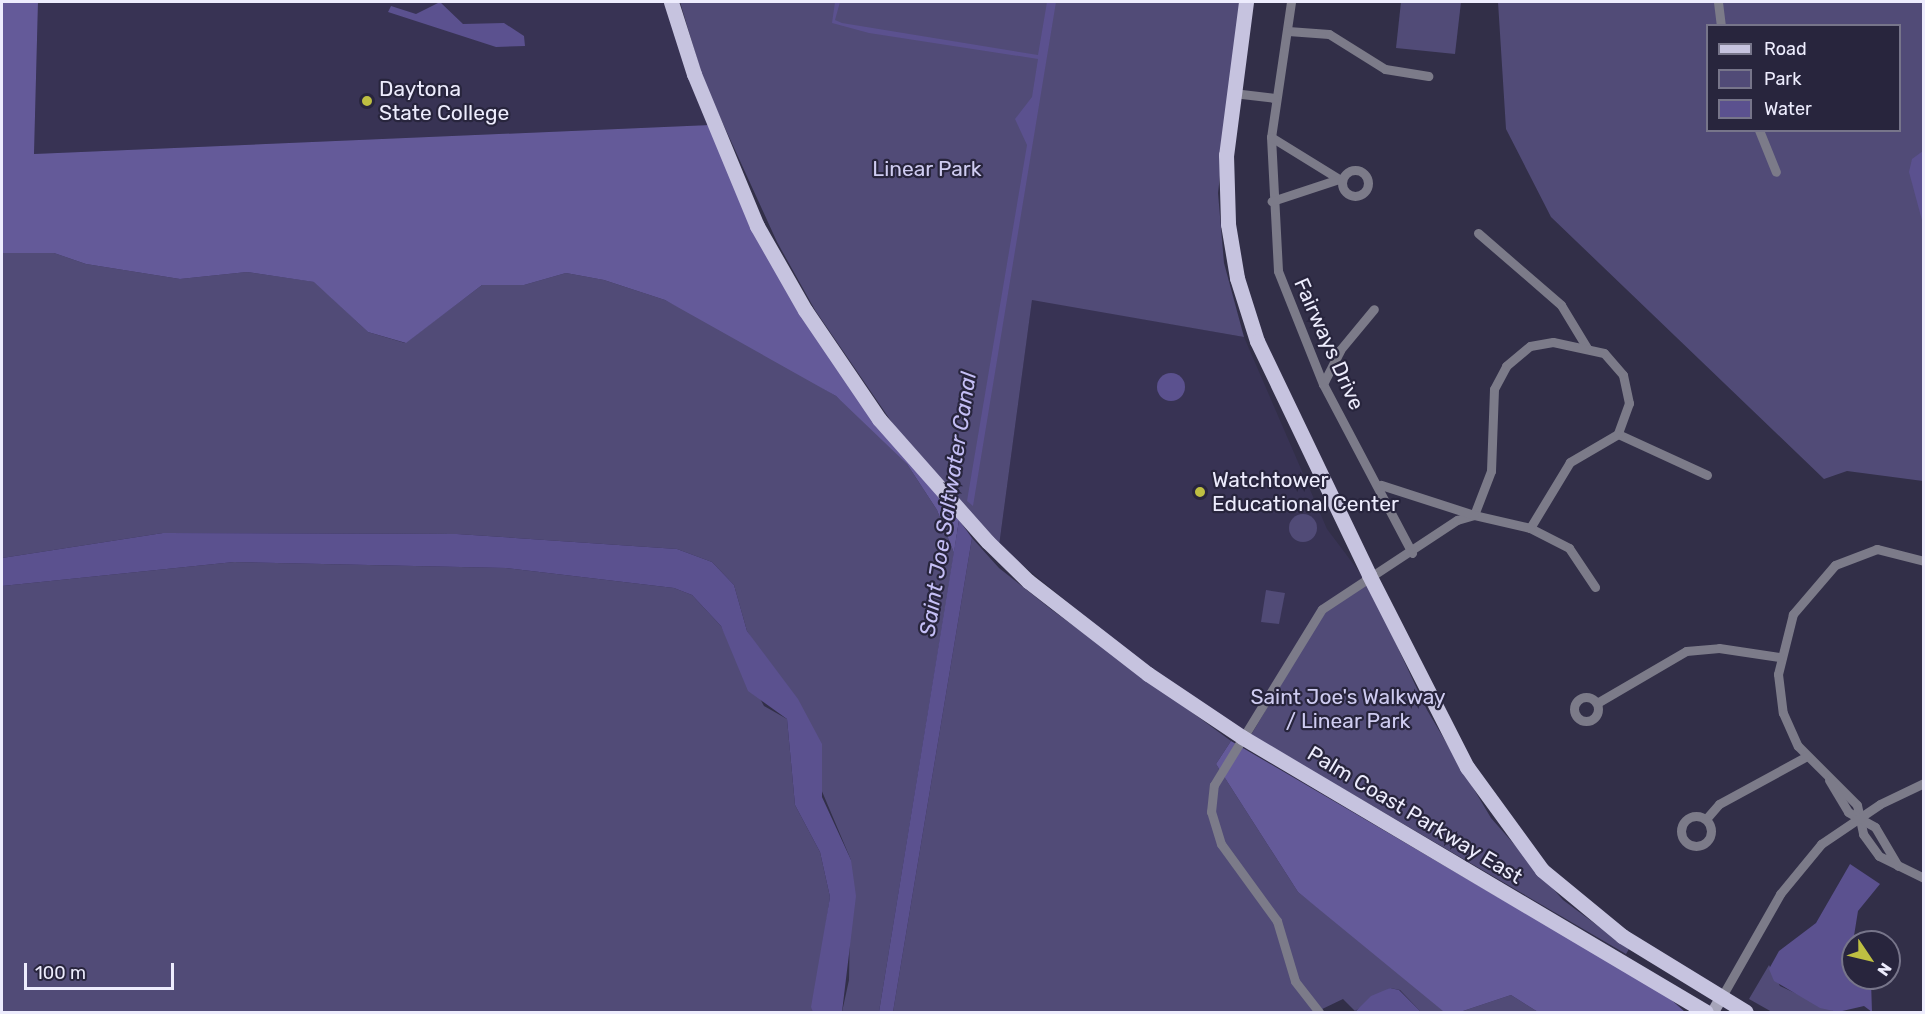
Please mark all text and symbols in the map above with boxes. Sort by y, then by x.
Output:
legend [1706,24,1901,132]
text: Road [1764,38,1807,60]
text: Park [1764,68,1801,90]
place label: Daytona State College [379,76,509,126]
marker: Daytona State College [360,94,374,108]
text: Water [1764,98,1812,120]
park label: Linear Park [872,156,982,182]
street label: Fairways Drive [1289,274,1369,414]
water label: Saint Joe Saltwater Canal [914,370,982,638]
place label: Watchtower Educational Center [1212,467,1399,517]
marker: Watchtower Educational Center [1193,485,1207,499]
park label: Saint Joe's Walkway / Linear Park [1250,684,1446,734]
street label: Palm Coast Parkway East [1303,741,1527,889]
north arrow [1841,930,1901,990]
scale bar [27,951,177,989]
text: N [1873,959,1896,980]
text: 100 m [35,962,86,984]

